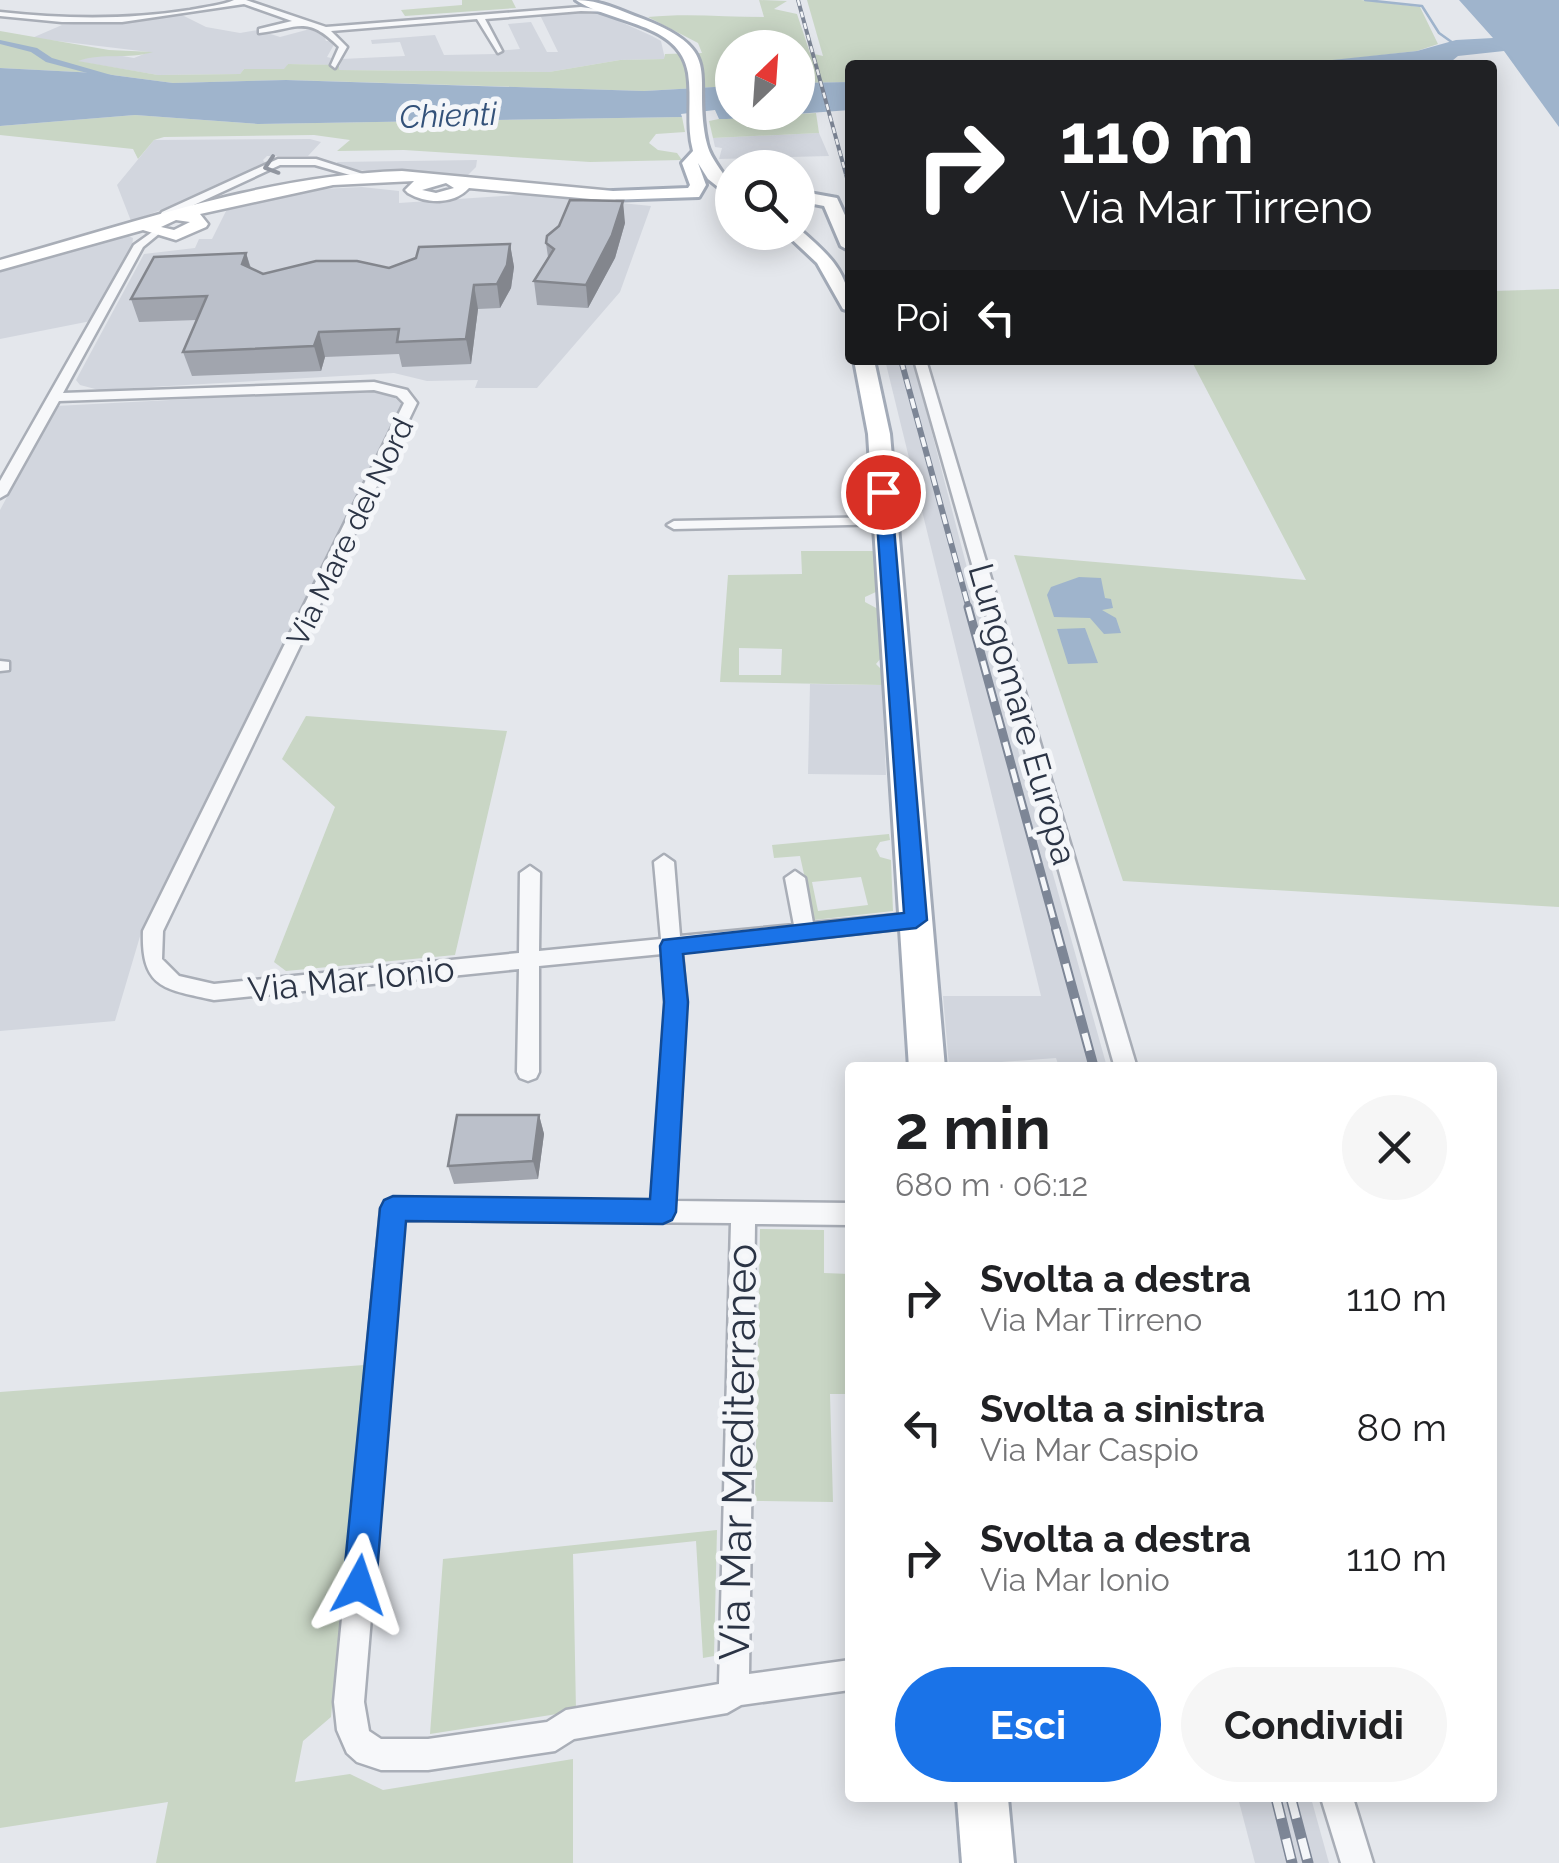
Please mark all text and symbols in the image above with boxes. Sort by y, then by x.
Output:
north arrow [715,30,815,130]
map controls [715,30,815,250]
water label: Chienti [399,95,499,135]
text: 110 m [1060,97,1254,179]
icon: right [895,100,1025,230]
button: search [715,150,815,250]
one-way arrow [263,155,280,175]
text: Via Mar Tirreno [1060,181,1373,234]
icon: left [969,290,1024,345]
text: Poi [895,295,949,340]
street label: Via Mare del Nord [280,412,420,652]
pin [841,450,926,535]
icon: arrive [856,465,911,520]
street label: Lungomare Europa [960,559,1086,869]
street label: Via Mar Ionio [246,948,456,1010]
text: 2 min [895,1093,1051,1163]
button: close [1342,1095,1447,1200]
text: 680 m · 06:12 [895,1166,1088,1203]
street label: Via Mar Mediterraneo [710,1243,766,1661]
text: Svolta a destra [980,1256,1251,1301]
icon: right [895,1270,950,1325]
text: 110 m [1347,1275,1447,1320]
text: Via Mar Tirreno [980,1301,1202,1338]
text: Svolta a sinistra [980,1386,1265,1431]
icon: left [895,1400,950,1455]
text: 80 m [1357,1405,1447,1450]
text: Via Mar Caspio [980,1431,1199,1468]
text: Svolta a destra [980,1516,1251,1561]
icon: right [895,1530,950,1585]
position arrow [307,1533,411,1637]
text: 110 m [1347,1535,1447,1580]
text: Via Mar Ionio [980,1561,1170,1598]
button: Esci [895,1667,1161,1782]
button: Condividi [1181,1667,1447,1782]

